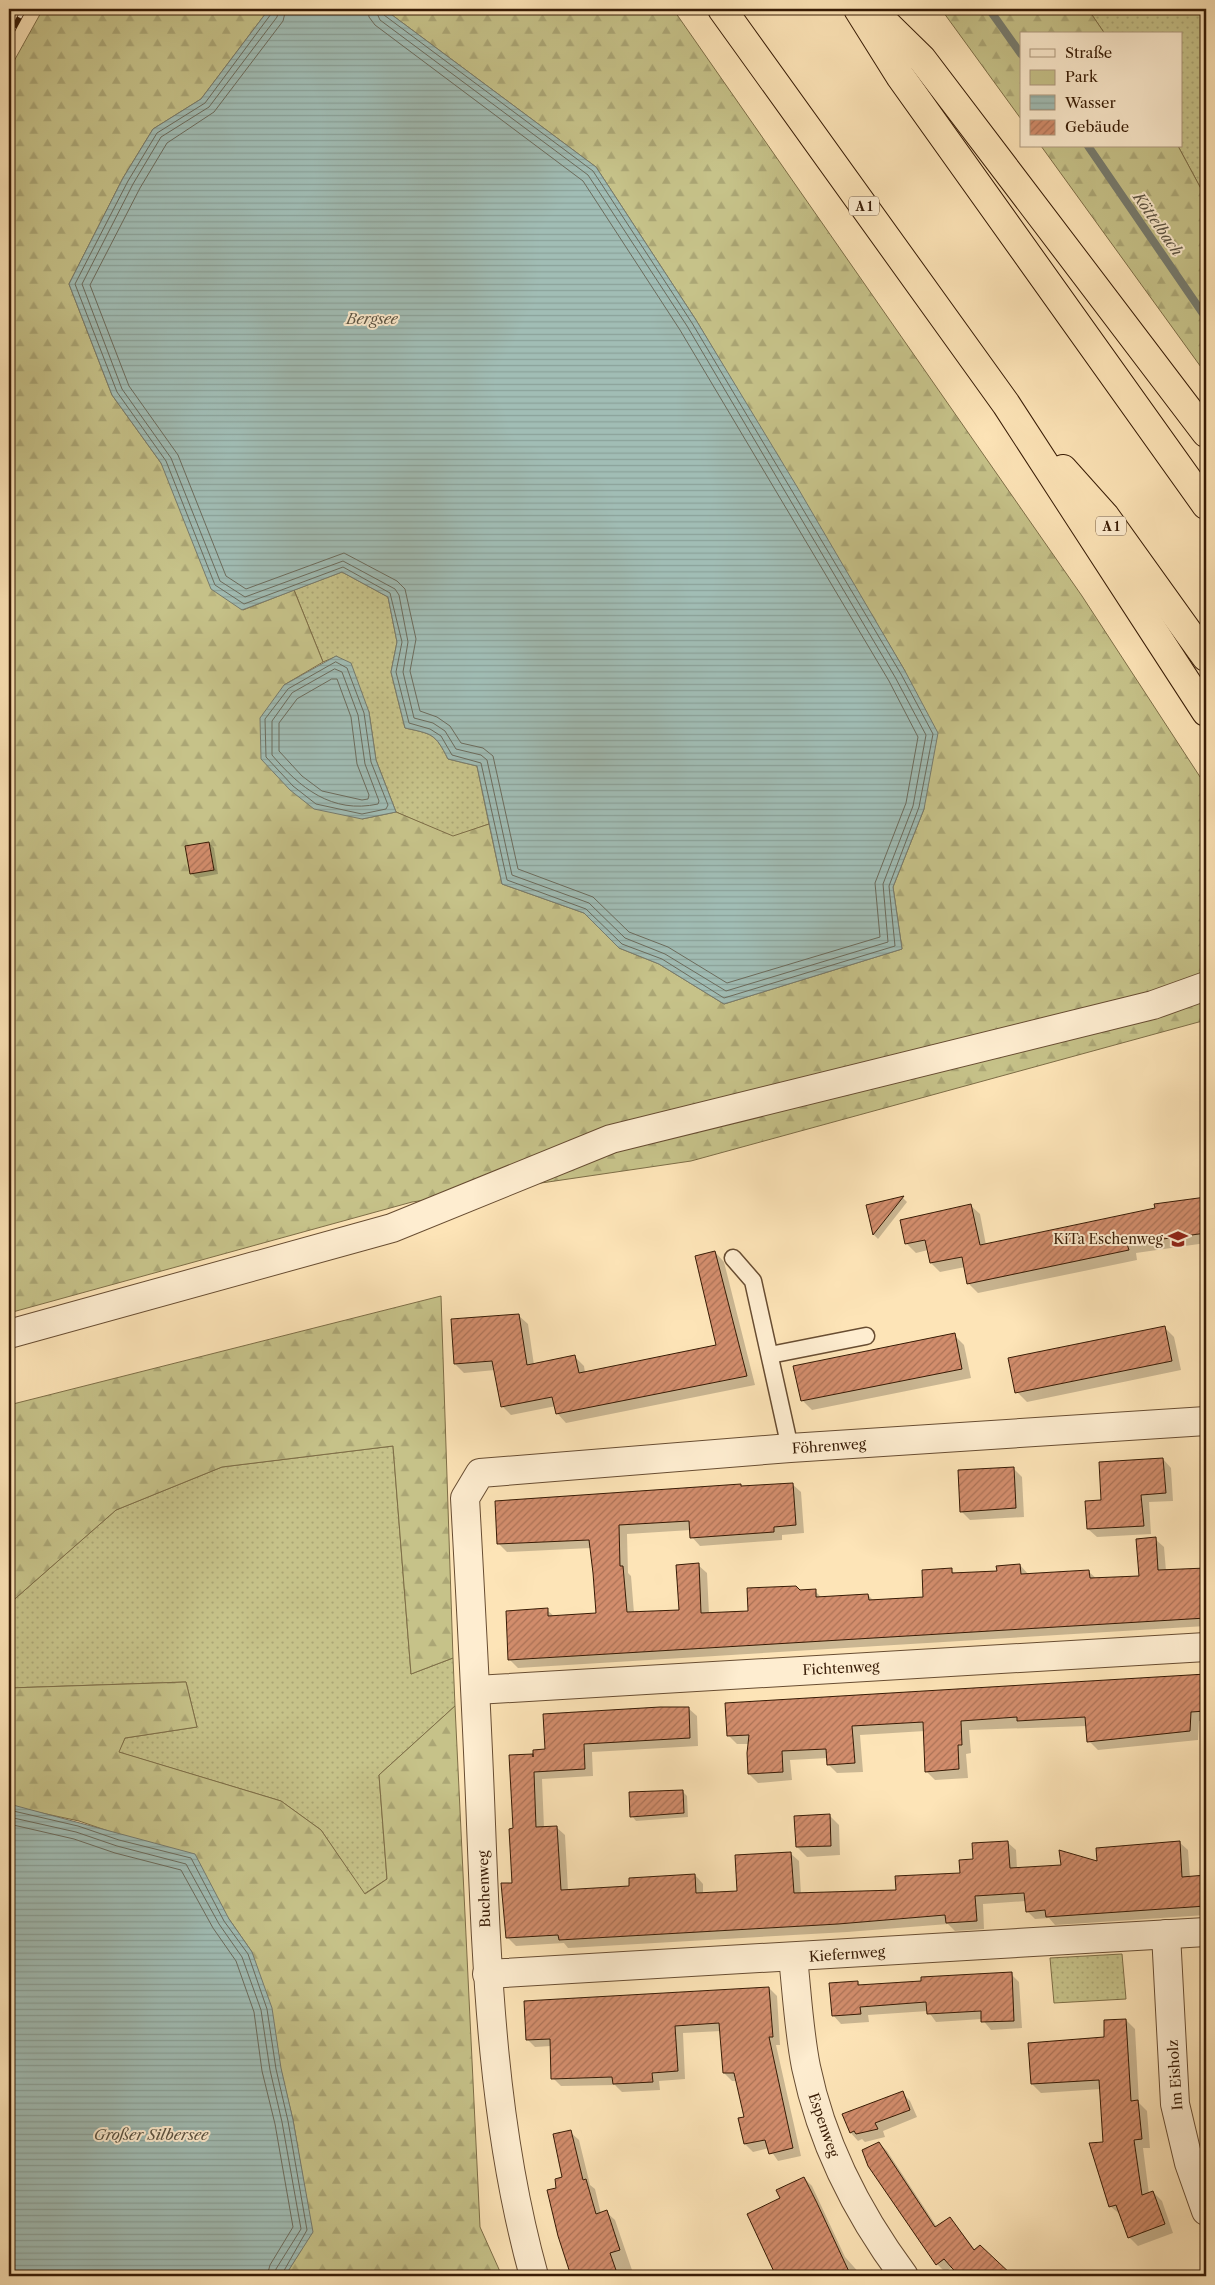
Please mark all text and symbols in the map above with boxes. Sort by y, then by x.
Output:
legend [1020,32,1182,148]
text: Straße [1065,43,1112,62]
text: Park [1065,67,1099,86]
text: Wasser [1064,93,1116,112]
text: Gebäude [1065,117,1129,136]
water label: Köttelbach [1129,188,1187,260]
road number: A 1 [849,197,879,216]
water label: Bergsee [345,309,399,328]
road number: A 1 [1096,516,1126,536]
school or university icon: KiTa Eschenweg [1167,1228,1189,1250]
place label: KiTa Eschenweg [1053,1230,1164,1248]
street label: Föhrenweg [791,1434,867,1458]
street label: Fichtenweg [802,1657,881,1679]
street label: Buchenweg [474,1850,494,1928]
street label: Kiefernweg [808,1942,886,1966]
street label: Im Eisholz [1164,2039,1186,2111]
street label: Espenweg [805,2090,844,2160]
water label: Großer Silbersee [94,2125,209,2144]

